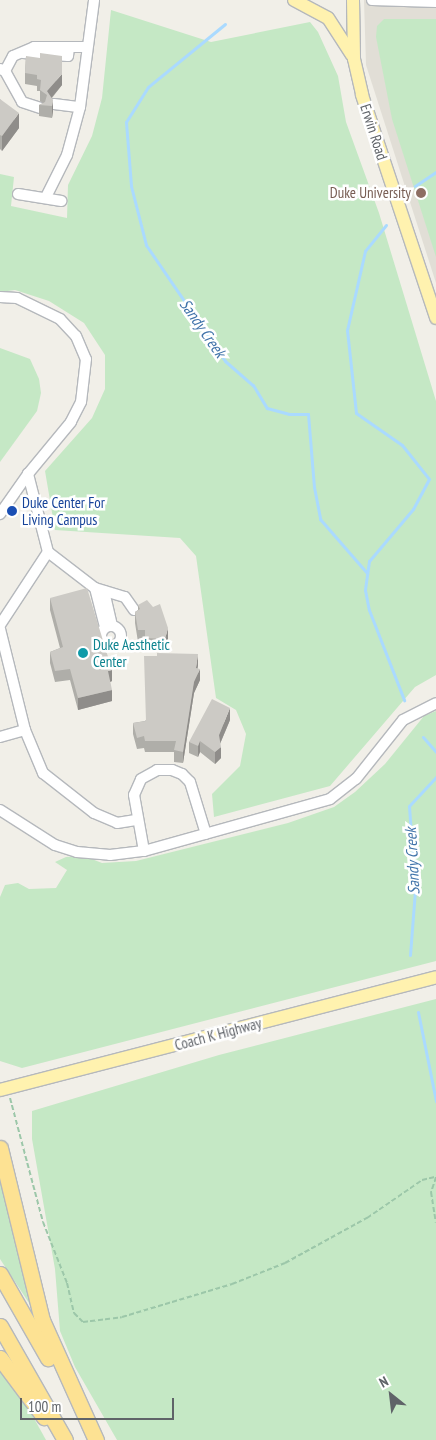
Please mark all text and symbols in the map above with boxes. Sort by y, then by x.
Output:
street label: Erwin Road [356,102,392,162]
place label: Duke University [330,184,411,202]
marker: Duke University [415,187,427,199]
water label: Sandy Creek [176,295,230,361]
place label: Duke Center For Living Campus [22,493,105,528]
marker: Duke Center For Living Campus [6,505,18,517]
place label: Duke Aesthetic Center [93,635,170,670]
marker: Duke Aesthetic Center [77,647,89,659]
water label: Sandy Creek [401,827,423,895]
street label: Coach K Highway [172,1014,264,1054]
north arrow [366,1370,416,1420]
text: N [376,1372,391,1392]
scale bar [22,1388,176,1420]
text: 100 m [28,1397,61,1416]

